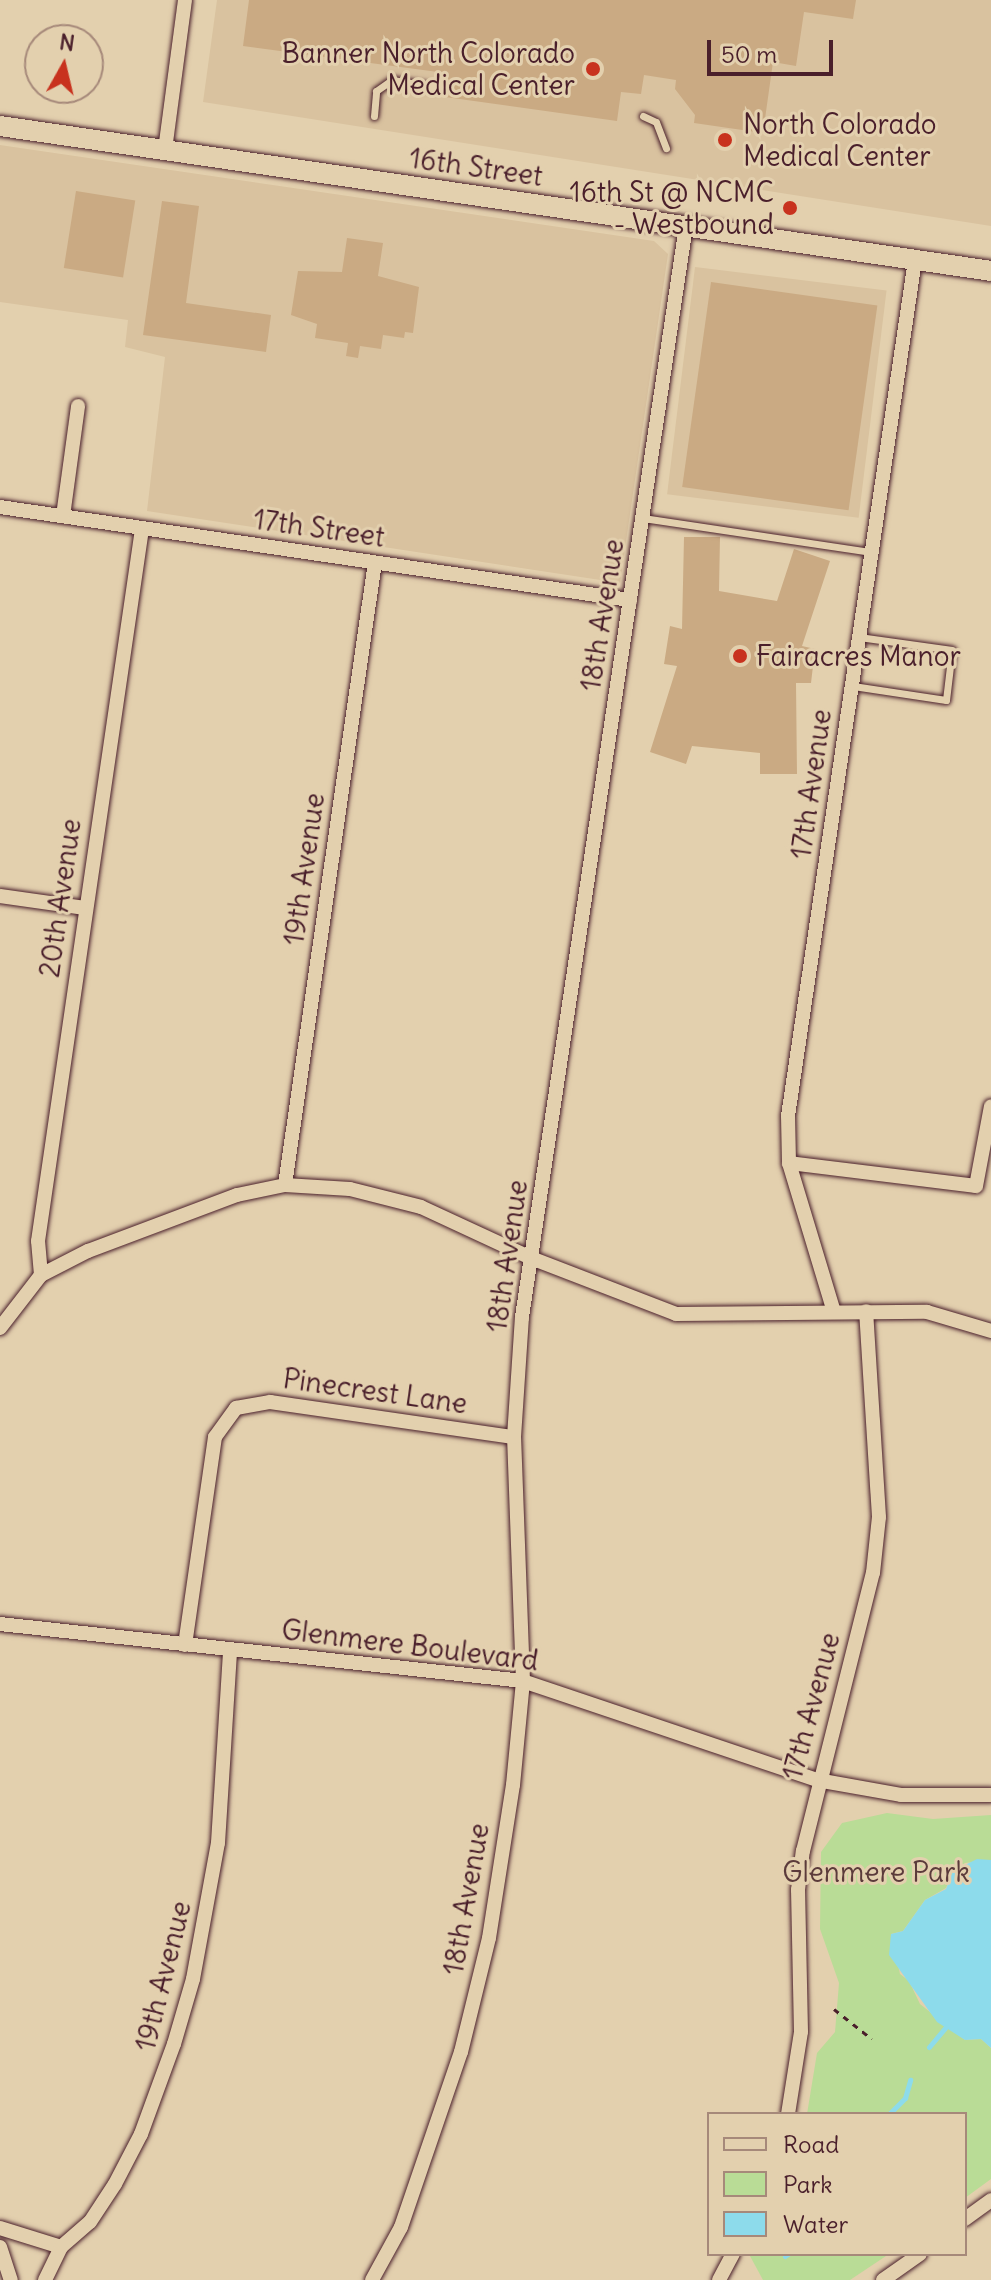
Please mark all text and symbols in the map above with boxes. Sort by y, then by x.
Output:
north arrow [24,24,104,104]
scale bar [711,24,837,74]
text: N [58,27,77,57]
place label: Banner North Colorado Medical Center [281,36,575,102]
text: 50 m [721,39,777,69]
marker: Banner North Colorado Medical Center [582,58,604,80]
place label: North Colorado Medical Center [743,107,937,173]
marker: North Colorado Medical Center [714,129,736,151]
street label: 16th Street [407,141,545,193]
place label: 16th St @ NCMC - Westbound [570,175,774,241]
marker: 16th St @ NCMC - Westbound [781,199,799,217]
street label: 17th Street [251,502,387,554]
street label: 18th Avenue [573,537,631,693]
place label: Fairacres Manor [756,639,961,673]
marker: Fairacres Manor [731,647,749,665]
street label: 17th Avenue [784,707,838,861]
street label: 19th Avenue [277,791,331,947]
street label: 20th Avenue [32,816,88,980]
street label: 18th Avenue [480,1178,534,1334]
street label: Pinecrest Lane [281,1361,469,1421]
street label: Glenmere Boulevard [280,1613,540,1677]
street label: 17th Avenue [775,1629,847,1783]
street label: 18th Avenue [436,1821,496,1977]
park label: Glenmere Park [782,1855,970,1889]
street label: 19th Avenue [128,1898,198,2054]
legend [707,2112,967,2256]
text: Road [783,2129,839,2159]
text: Park [783,2169,833,2199]
text: Water [783,2209,848,2239]

